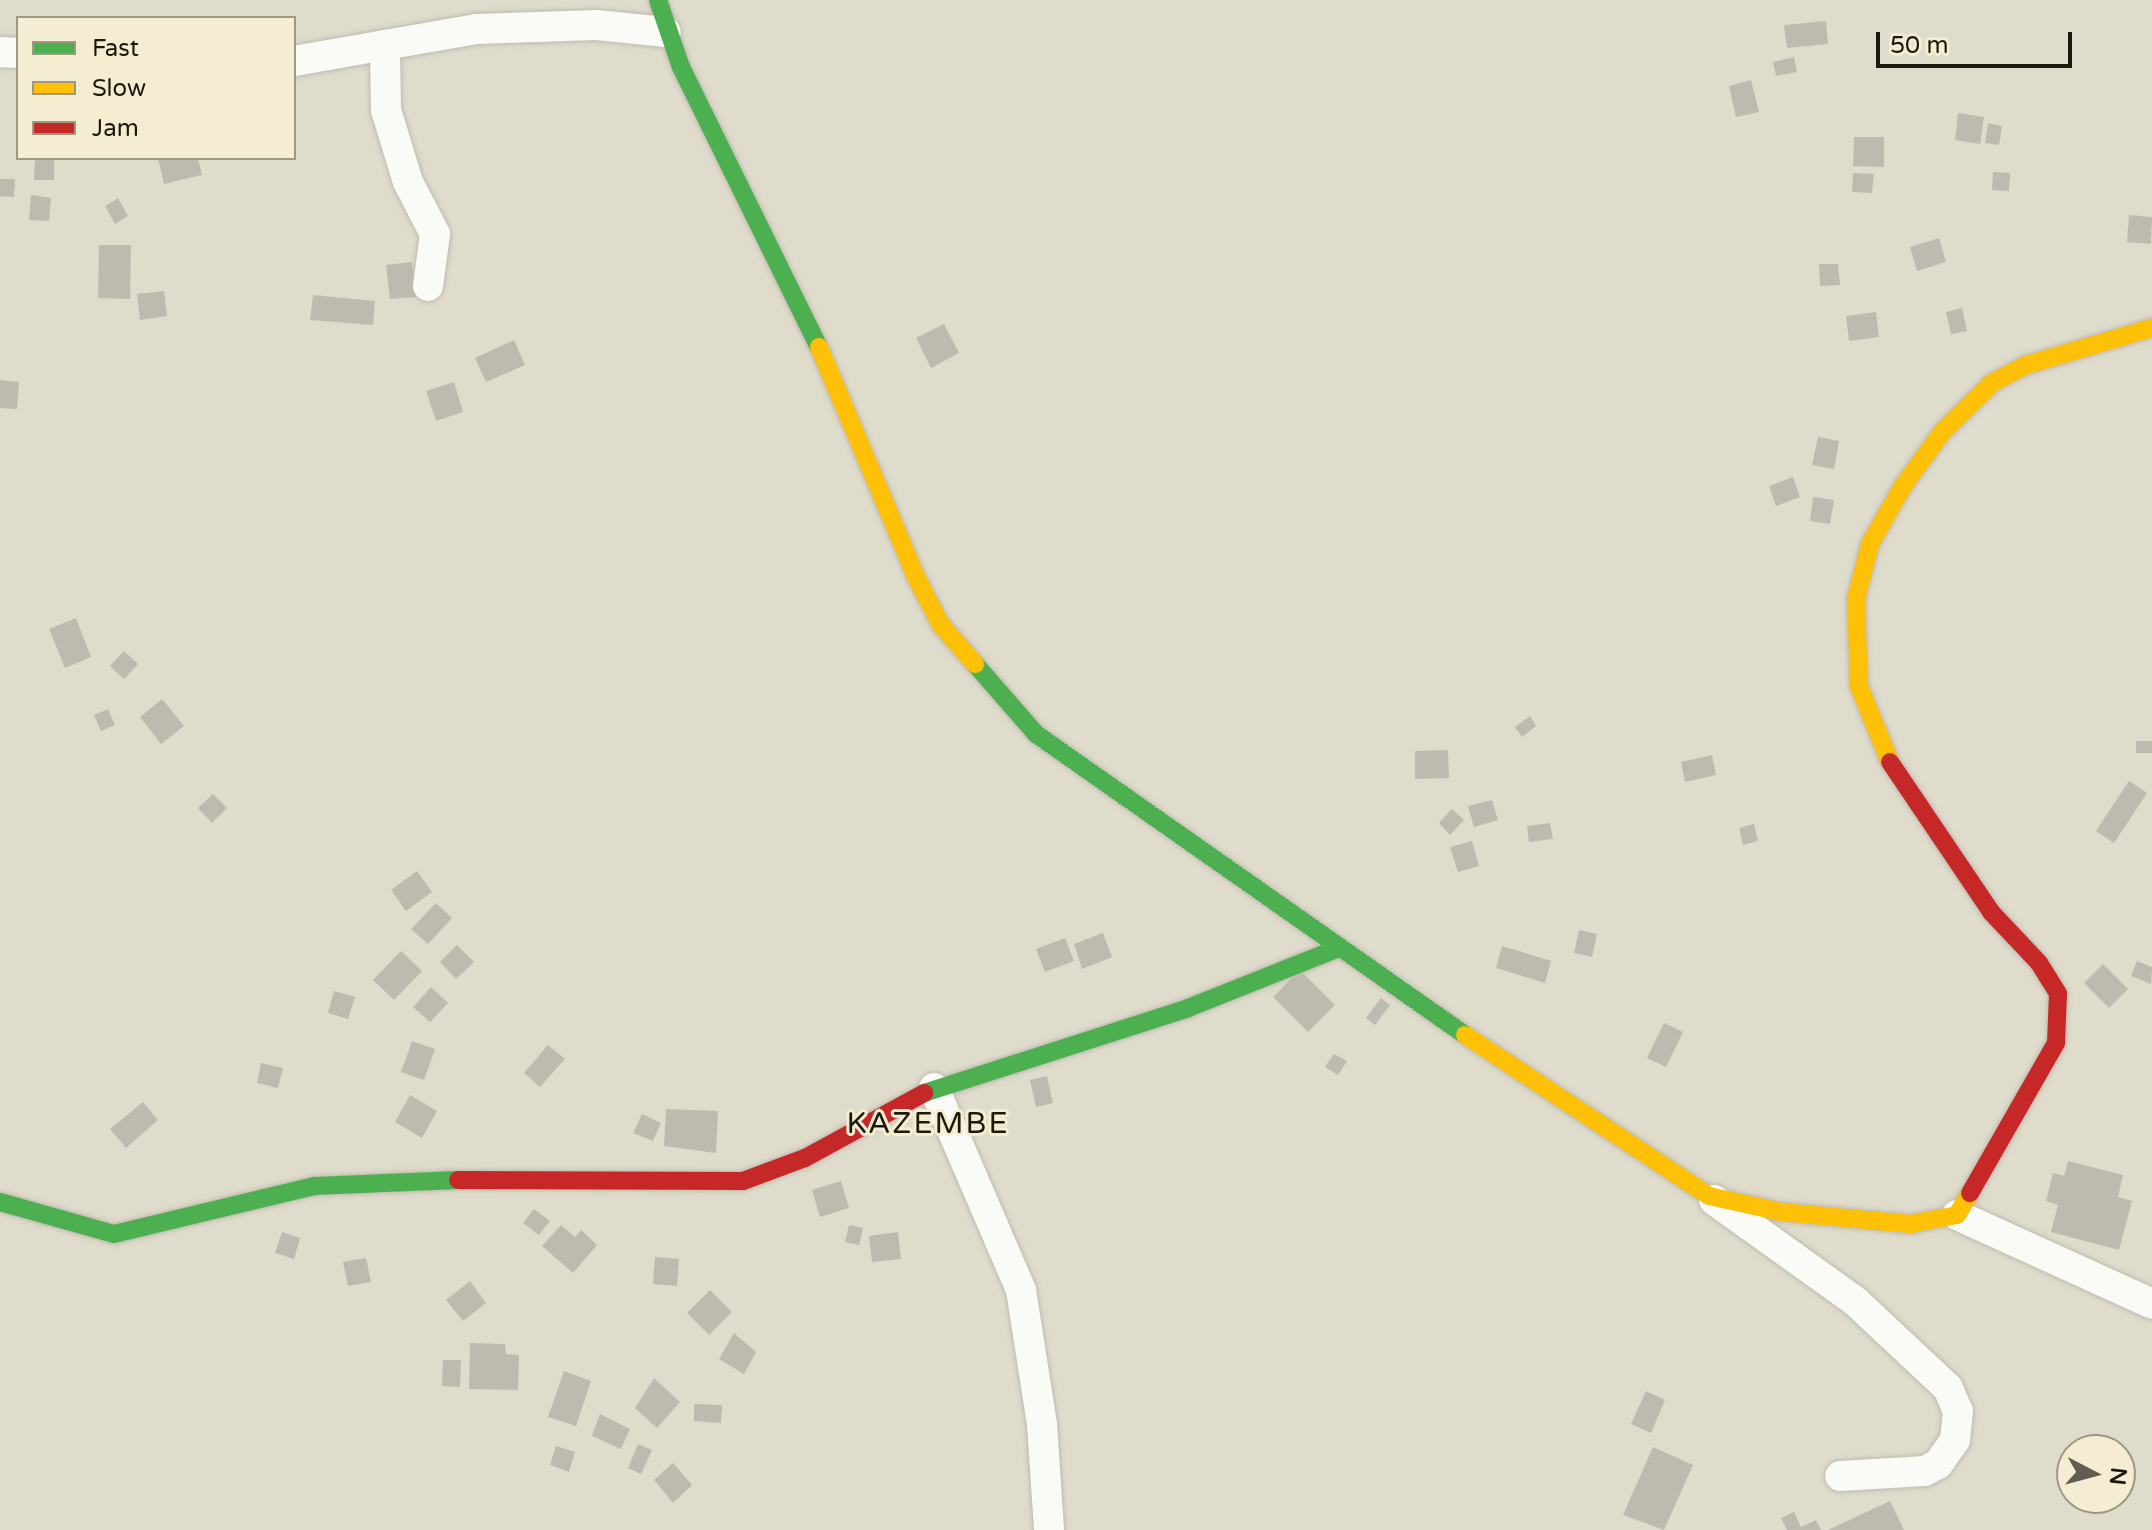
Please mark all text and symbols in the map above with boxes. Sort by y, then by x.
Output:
legend [16,16,296,160]
scale bar [1880,16,2076,66]
text: 50 m [1890,31,1948,60]
text: Fast [92,34,139,63]
text: Slow [92,74,146,103]
text: Jam [92,114,139,143]
district label: KAZEMBE [846,1106,1010,1142]
north arrow [2056,1434,2136,1514]
text: N [2104,1466,2132,1486]

